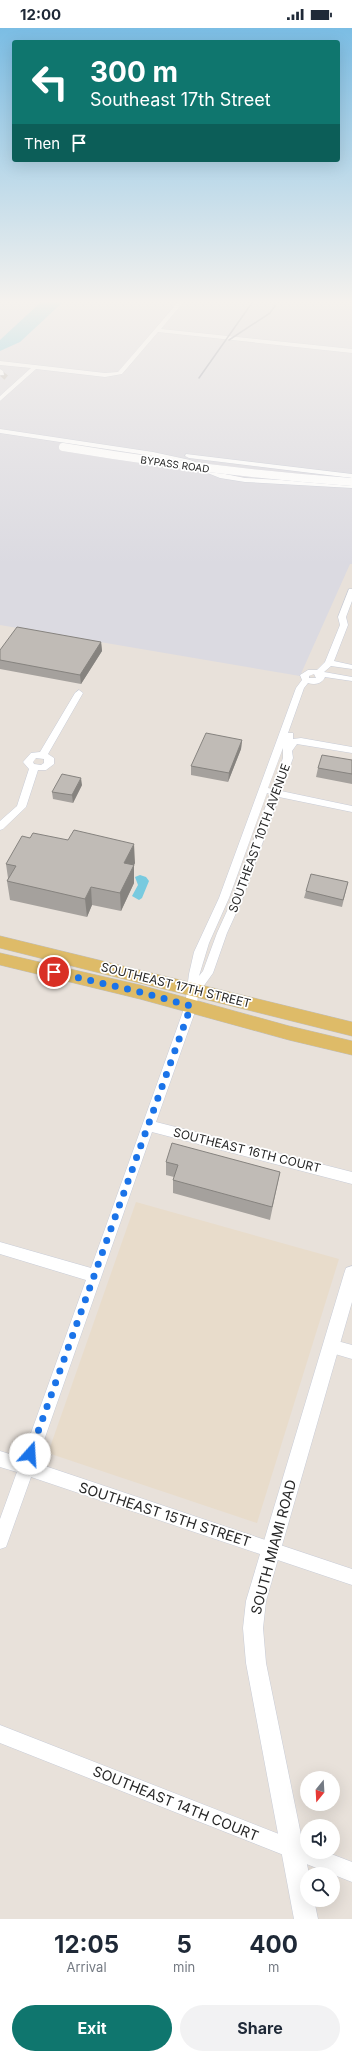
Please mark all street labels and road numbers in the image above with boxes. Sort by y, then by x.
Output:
street label: BYPASS ROAD [140,453,210,475]
street label: SOUTHEAST 10TH AVENUE [225,761,293,915]
street label: SOUTHEAST 17TH STREET [100,959,253,1011]
street label: SOUTHEAST 16TH COURT [172,1124,323,1176]
street label: SOUTHEAST 15TH STREET [77,1478,253,1550]
street label: SOUTH MIAMI ROAD [247,1478,299,1616]
street label: SOUTHEAST 14TH COURT [91,1762,261,1844]

